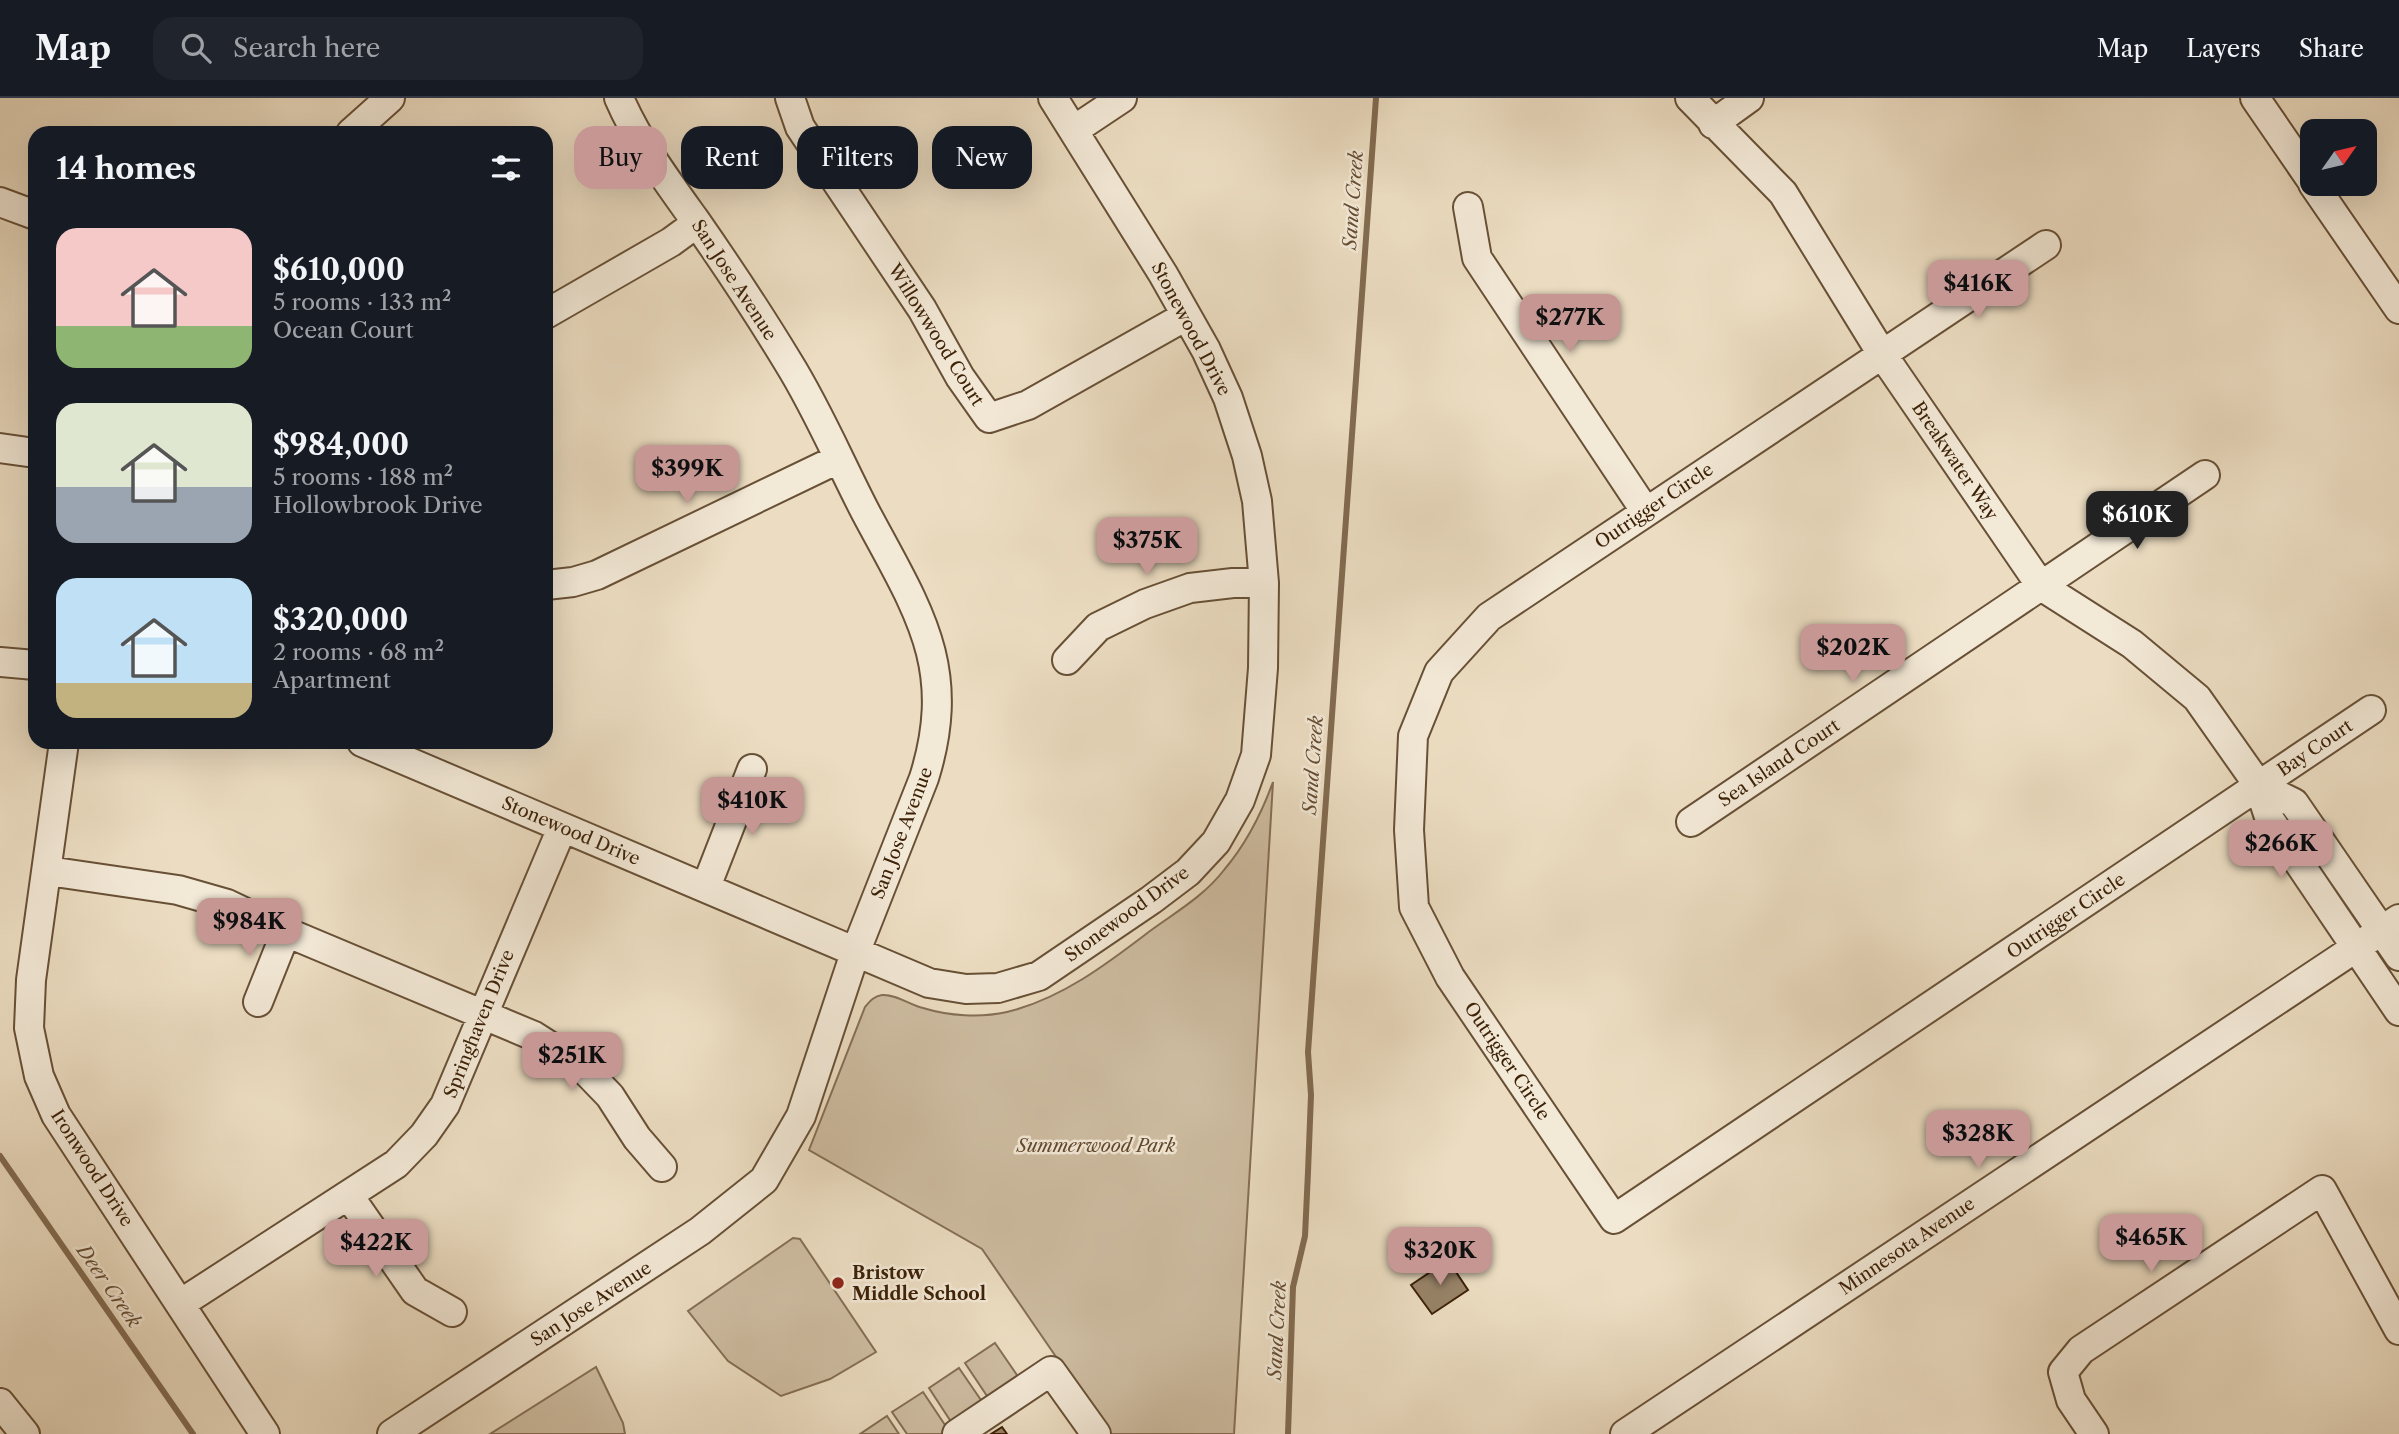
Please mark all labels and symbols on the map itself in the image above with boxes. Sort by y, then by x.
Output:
north arrow [2300,119,2376,196]
water label: Sand Creek [1338,150,1368,251]
street label: San Jose Avenue [687,216,781,344]
street label: Stonewood Drive [1146,258,1236,400]
street label: Willowwood Court [883,259,989,411]
pin: $416K [1929,260,2027,320]
pin: $277K [1521,294,1619,354]
street label: Breakwater Way [1907,398,2003,525]
pin: $399K [638,446,736,505]
street label: Outrigger Circle [1591,458,1717,554]
pin: $610K [2088,491,2186,551]
pin: $375K [1098,518,1196,577]
pin: $202K [1804,624,1902,684]
street label: Sea Island Court [1714,714,1844,812]
water label: Sand Creek [1298,715,1328,816]
street label: Bay Court [2273,715,2357,781]
street label: San Jose Avenue [867,764,937,902]
pin: $410K [703,778,801,837]
street label: Stonewood Drive [498,792,644,870]
pin: $266K [2232,820,2330,880]
street label: Stonewood Drive [1061,862,1193,966]
street label: Outrigger Circle [2003,868,2129,964]
pin: $984K [200,898,298,958]
street label: Springhaven Drive [439,947,519,1101]
street label: Outrigger Circle [1459,998,1555,1124]
pin: $251K [523,1032,621,1092]
street label: Ironwood Drive [46,1105,138,1231]
pin: $328K [1929,1110,2027,1170]
park label: Summerwood Park [1016,1135,1176,1157]
street label: Minnesota Avenue [1835,1192,1979,1300]
pin: $465K [2102,1214,2200,1274]
pin: $422K [327,1220,425,1279]
pin: $320K [1391,1228,1489,1287]
water label: Deer Creek [71,1238,146,1332]
street label: San Jose Avenue [527,1257,655,1351]
place label: Bristow Middle School [852,1262,986,1305]
marker: Bristow Middle School [830,1275,846,1291]
water label: Sand Creek [1263,1280,1291,1381]

